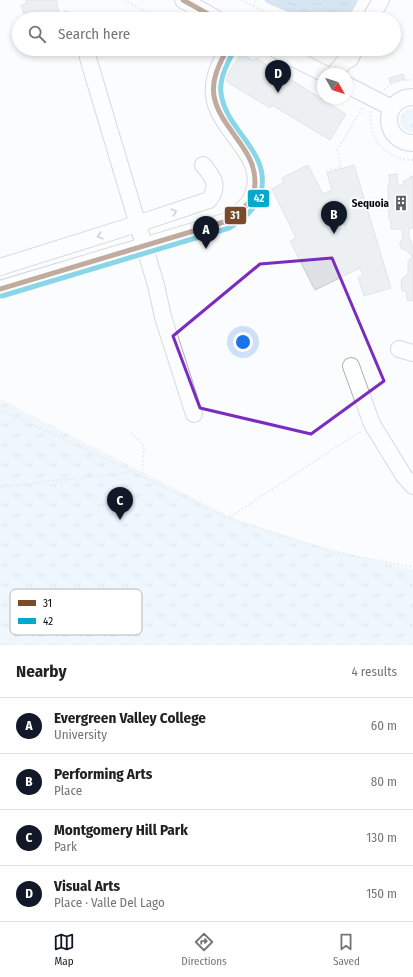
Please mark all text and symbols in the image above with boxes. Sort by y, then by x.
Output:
search box [12,12,401,56]
icon: search [26,23,48,45]
text: Search here [58,25,130,43]
pin: D [265,60,291,93]
north arrow [317,68,353,104]
line badge: 42 [247,189,270,208]
text: 42 [254,192,264,205]
building icon: Sequoia [392,194,410,212]
place label: Sequoia [352,197,390,210]
pin: B [321,201,347,234]
line badge: 31 [224,206,247,225]
one-way arrow [170,208,177,216]
text: 31 [229,209,240,222]
pin: A [193,216,219,249]
one-way arrow [96,231,103,240]
your location [233,332,253,352]
pin: C [107,487,133,520]
legend [10,589,142,635]
text: 31 [43,597,52,610]
text: 42 [43,615,53,628]
text: Nearby [16,661,67,682]
text: 4 results [351,664,397,679]
text: Evergreen Valley College [54,709,206,727]
text: A [25,718,33,733]
text: 60 m [371,718,397,733]
text: University [54,727,107,742]
text: Performing Arts [54,765,152,783]
text: B [25,774,33,789]
text: 80 m [371,774,397,789]
text: Place [54,783,82,798]
text: Montgomery Hill Park [54,821,188,839]
text: C [26,830,32,845]
text: 130 m [366,830,397,845]
text: Park [54,839,77,854]
text: Visual Arts [54,877,120,895]
text: D [25,886,33,901]
text: 150 m [366,886,397,901]
text: Place · Valle Del Lago [54,895,165,910]
tab: Map [53,931,75,968]
tab: Directions [181,931,227,968]
tab: Saved [333,931,360,968]

